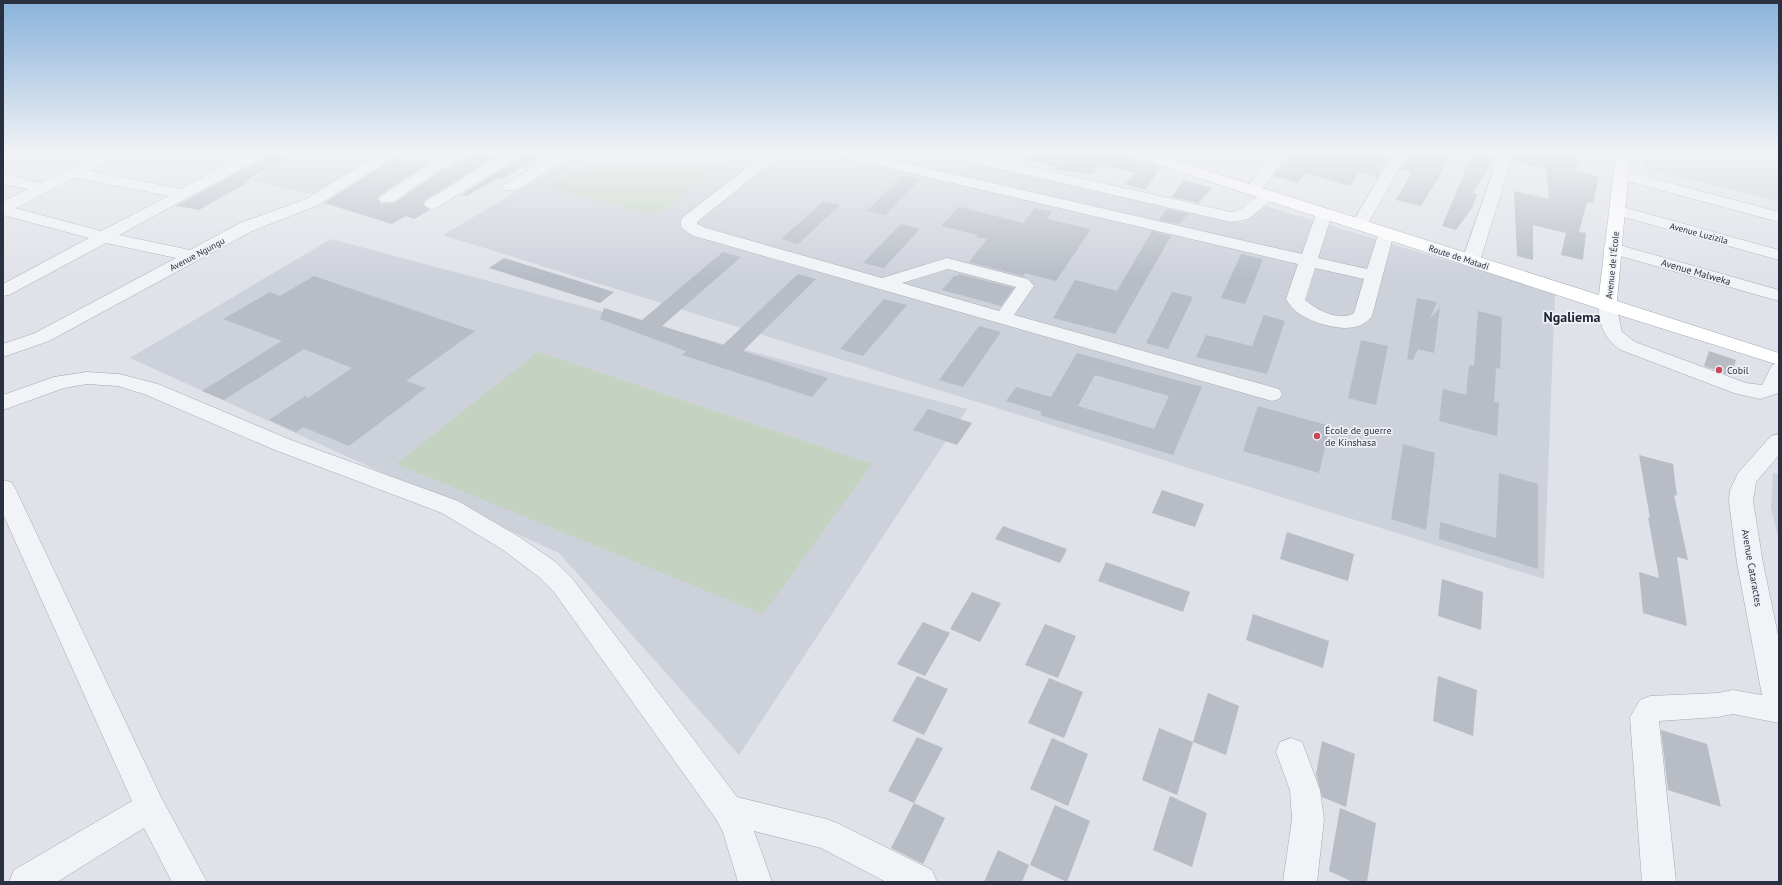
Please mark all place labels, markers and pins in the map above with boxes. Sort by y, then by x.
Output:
place label: Cobil [1727,364,1749,377]
marker: Cobil [1714,365,1724,375]
place label: École de guerre de Kinshasa [1325,424,1392,449]
marker: École de guerre de Kinshasa [1312,431,1322,441]

